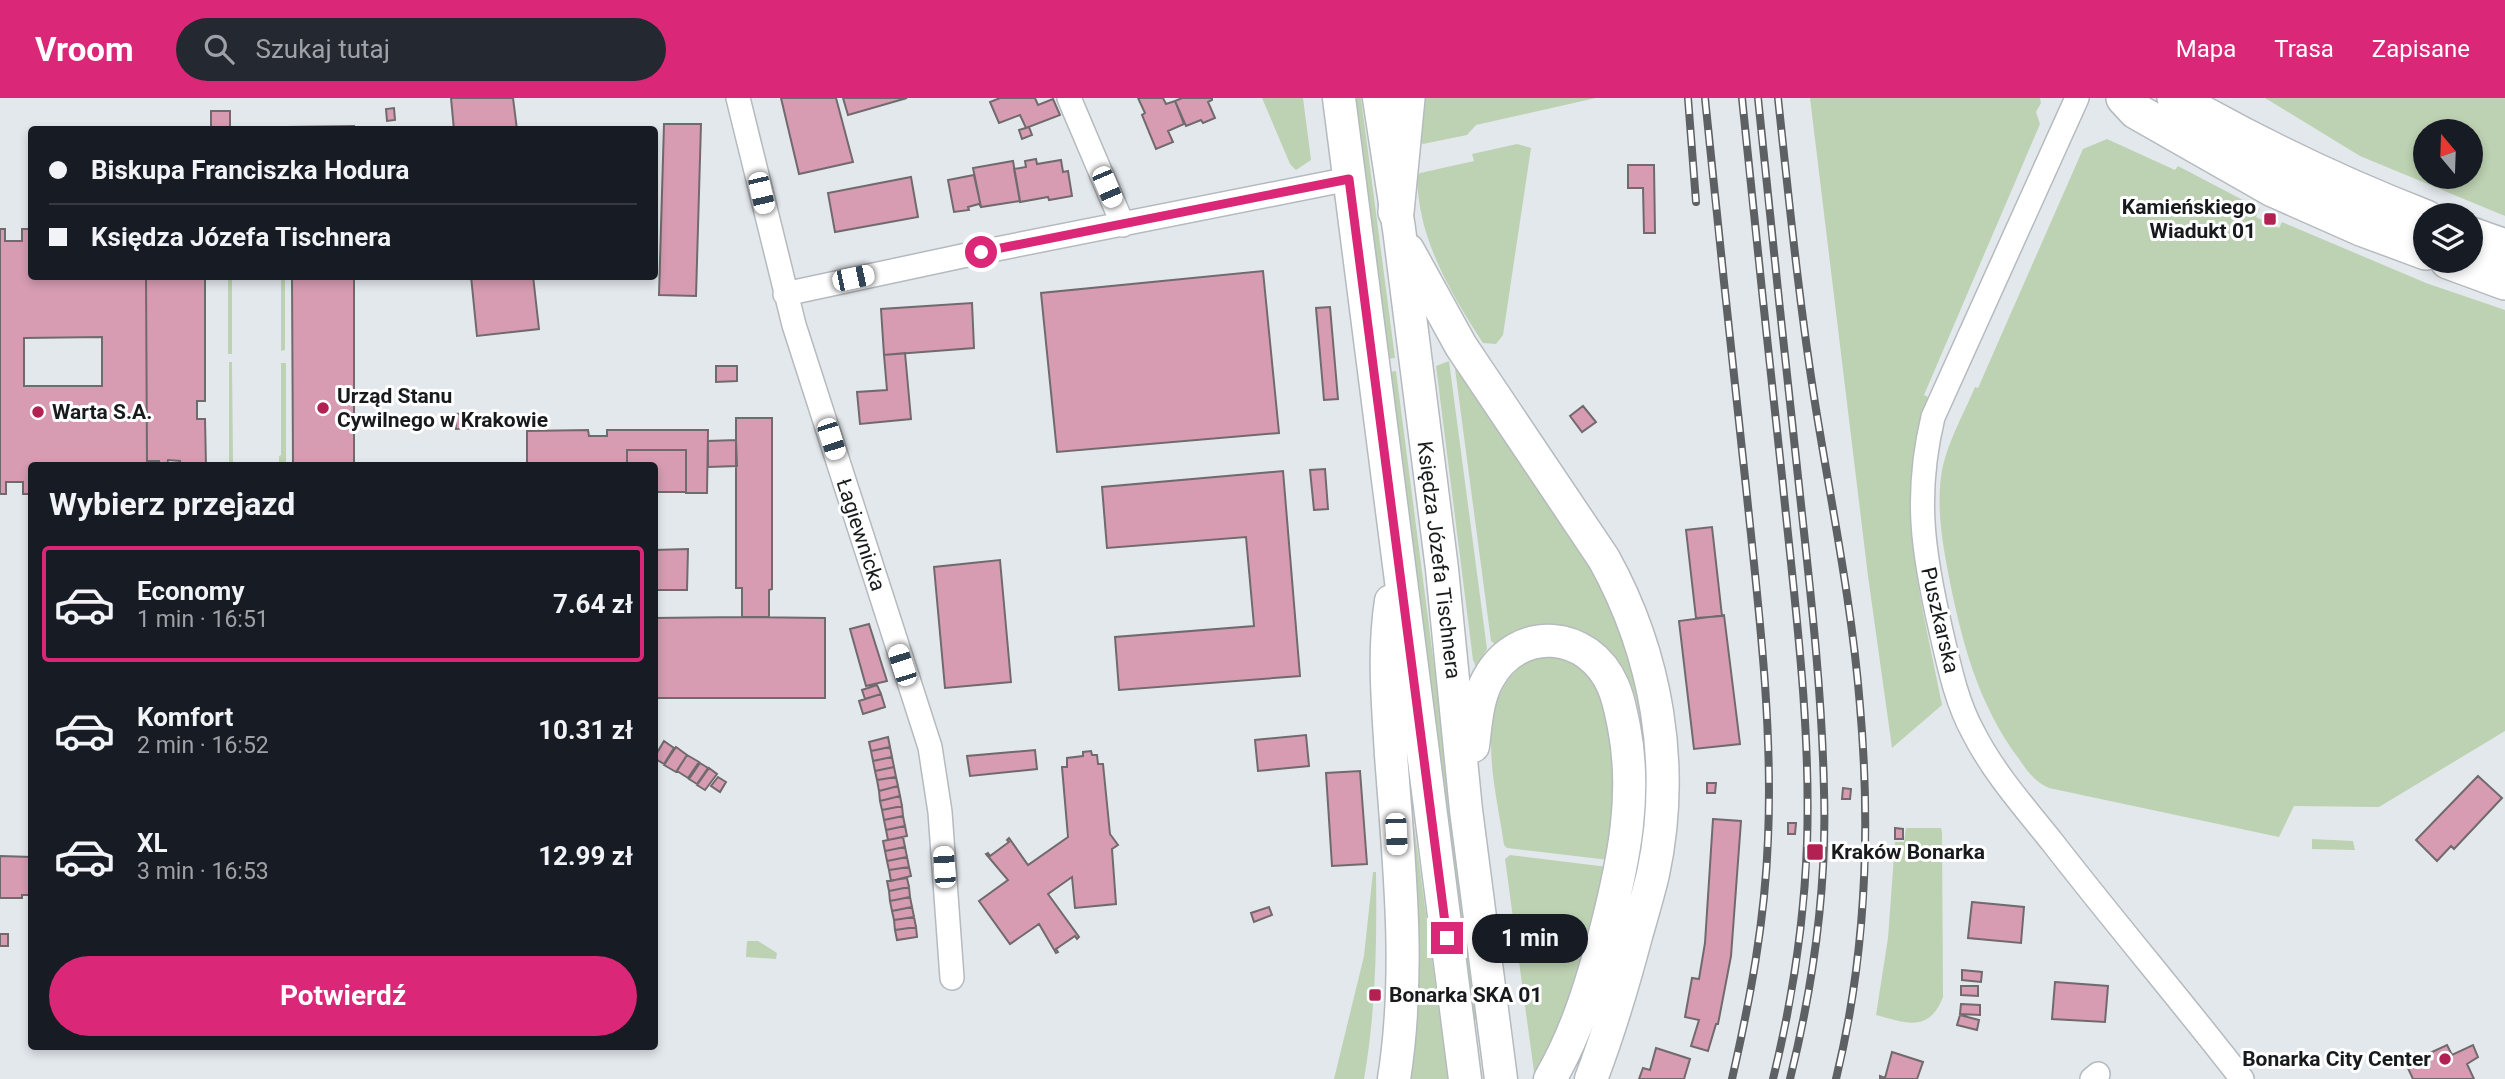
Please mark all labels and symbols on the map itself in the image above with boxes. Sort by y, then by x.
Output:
north arrow [2413,119,2483,189]
car [1090,164,1125,210]
car [747,170,776,216]
place label: Kamieńskiego Wiadukt 01 [2122,195,2256,243]
marker: Kamieńskiego Wiadukt 01 [2262,211,2278,227]
route start [965,236,997,268]
car [831,263,876,293]
place label: Urząd Stanu Cywilnego w Krakowie [337,384,548,432]
place label: Warta S.A. [52,400,152,424]
marker: Urząd Stanu Cywilnego w Krakowie [315,400,331,416]
marker: Warta S.A. [30,404,46,420]
car [815,416,848,462]
street label: Księdza Józefa Tischnera [1413,440,1465,680]
street label: Łagiewnicka [832,476,890,594]
street label: Puszkarska [1916,565,1964,675]
car [886,642,919,688]
car [1385,812,1408,856]
place label: Kraków Bonarka [1831,840,1985,864]
marker: Kraków Bonarka [1805,842,1825,862]
car [933,845,956,889]
callout: 1 min [1472,914,1587,962]
route end [1431,922,1463,954]
place label: Bonarka SKA 01 [1389,983,1542,1007]
marker: Bonarka SKA 01 [1367,987,1383,1003]
place label: Bonarka City Center [2242,1047,2431,1071]
marker: Bonarka City Center [2437,1051,2453,1067]

